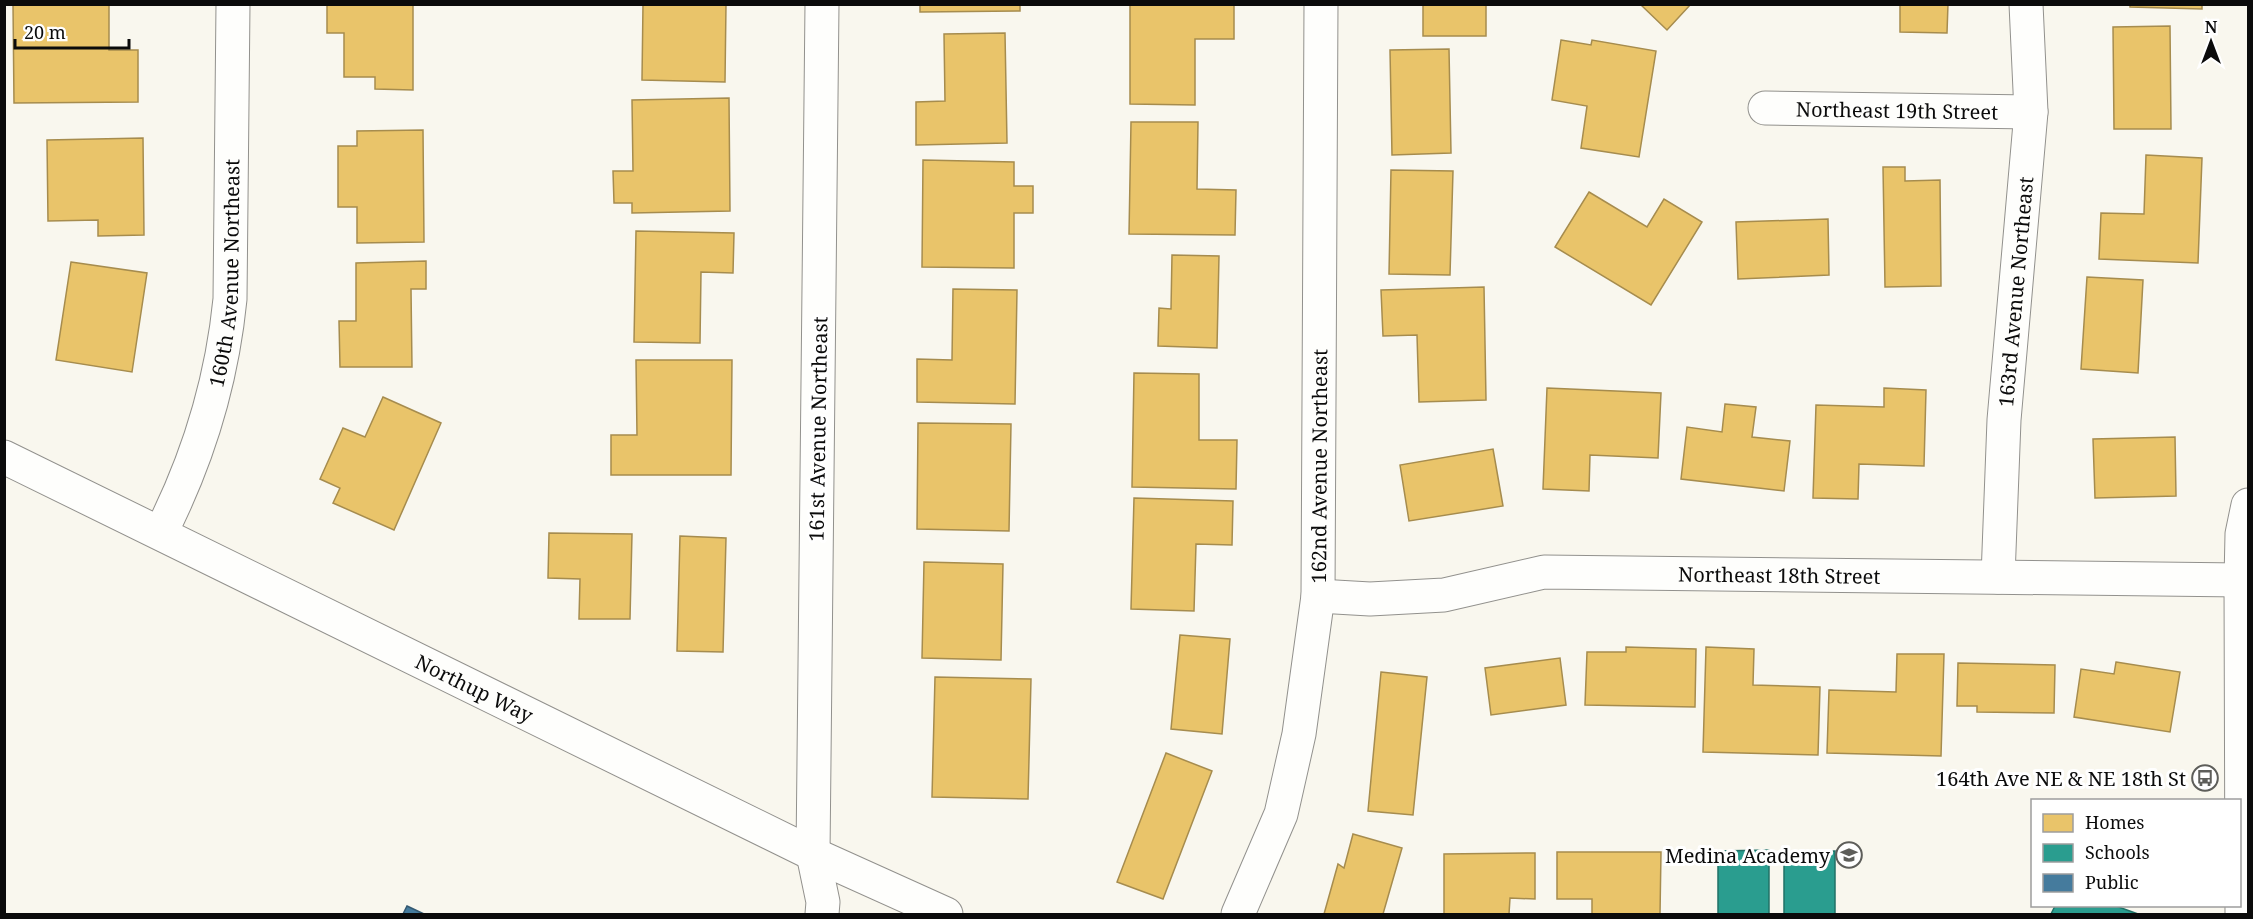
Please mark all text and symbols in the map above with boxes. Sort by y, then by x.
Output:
scale bar [15,12,129,50]
north arrow [2181,12,2241,72]
text: N [2205,16,2218,38]
text: 20 m [24,20,66,44]
street label: Northeast 19th Street [1796,95,1998,125]
street label: 160th Avenue Northeast [202,159,245,390]
street label: 163rd Avenue Northeast [1992,175,2039,408]
street label: 161st Avenue Northeast [803,316,833,542]
street label: 162nd Avenue Northeast [1305,349,1333,584]
street label: Northeast 18th Street [1678,560,1881,589]
street label: Northup Way [411,648,538,728]
bus stop icon: 164th Ave NE & NE 18th St [2190,763,2220,793]
place label: 164th Ave NE & NE 18th St [1936,765,2186,792]
legend [2031,799,2241,907]
text: Homes [2085,810,2144,834]
school or university icon: Medina Academy [1834,840,1864,870]
text: Schools [2085,840,2150,864]
place label: Medina Academy [1665,842,1831,869]
text: Public [2085,870,2139,894]

